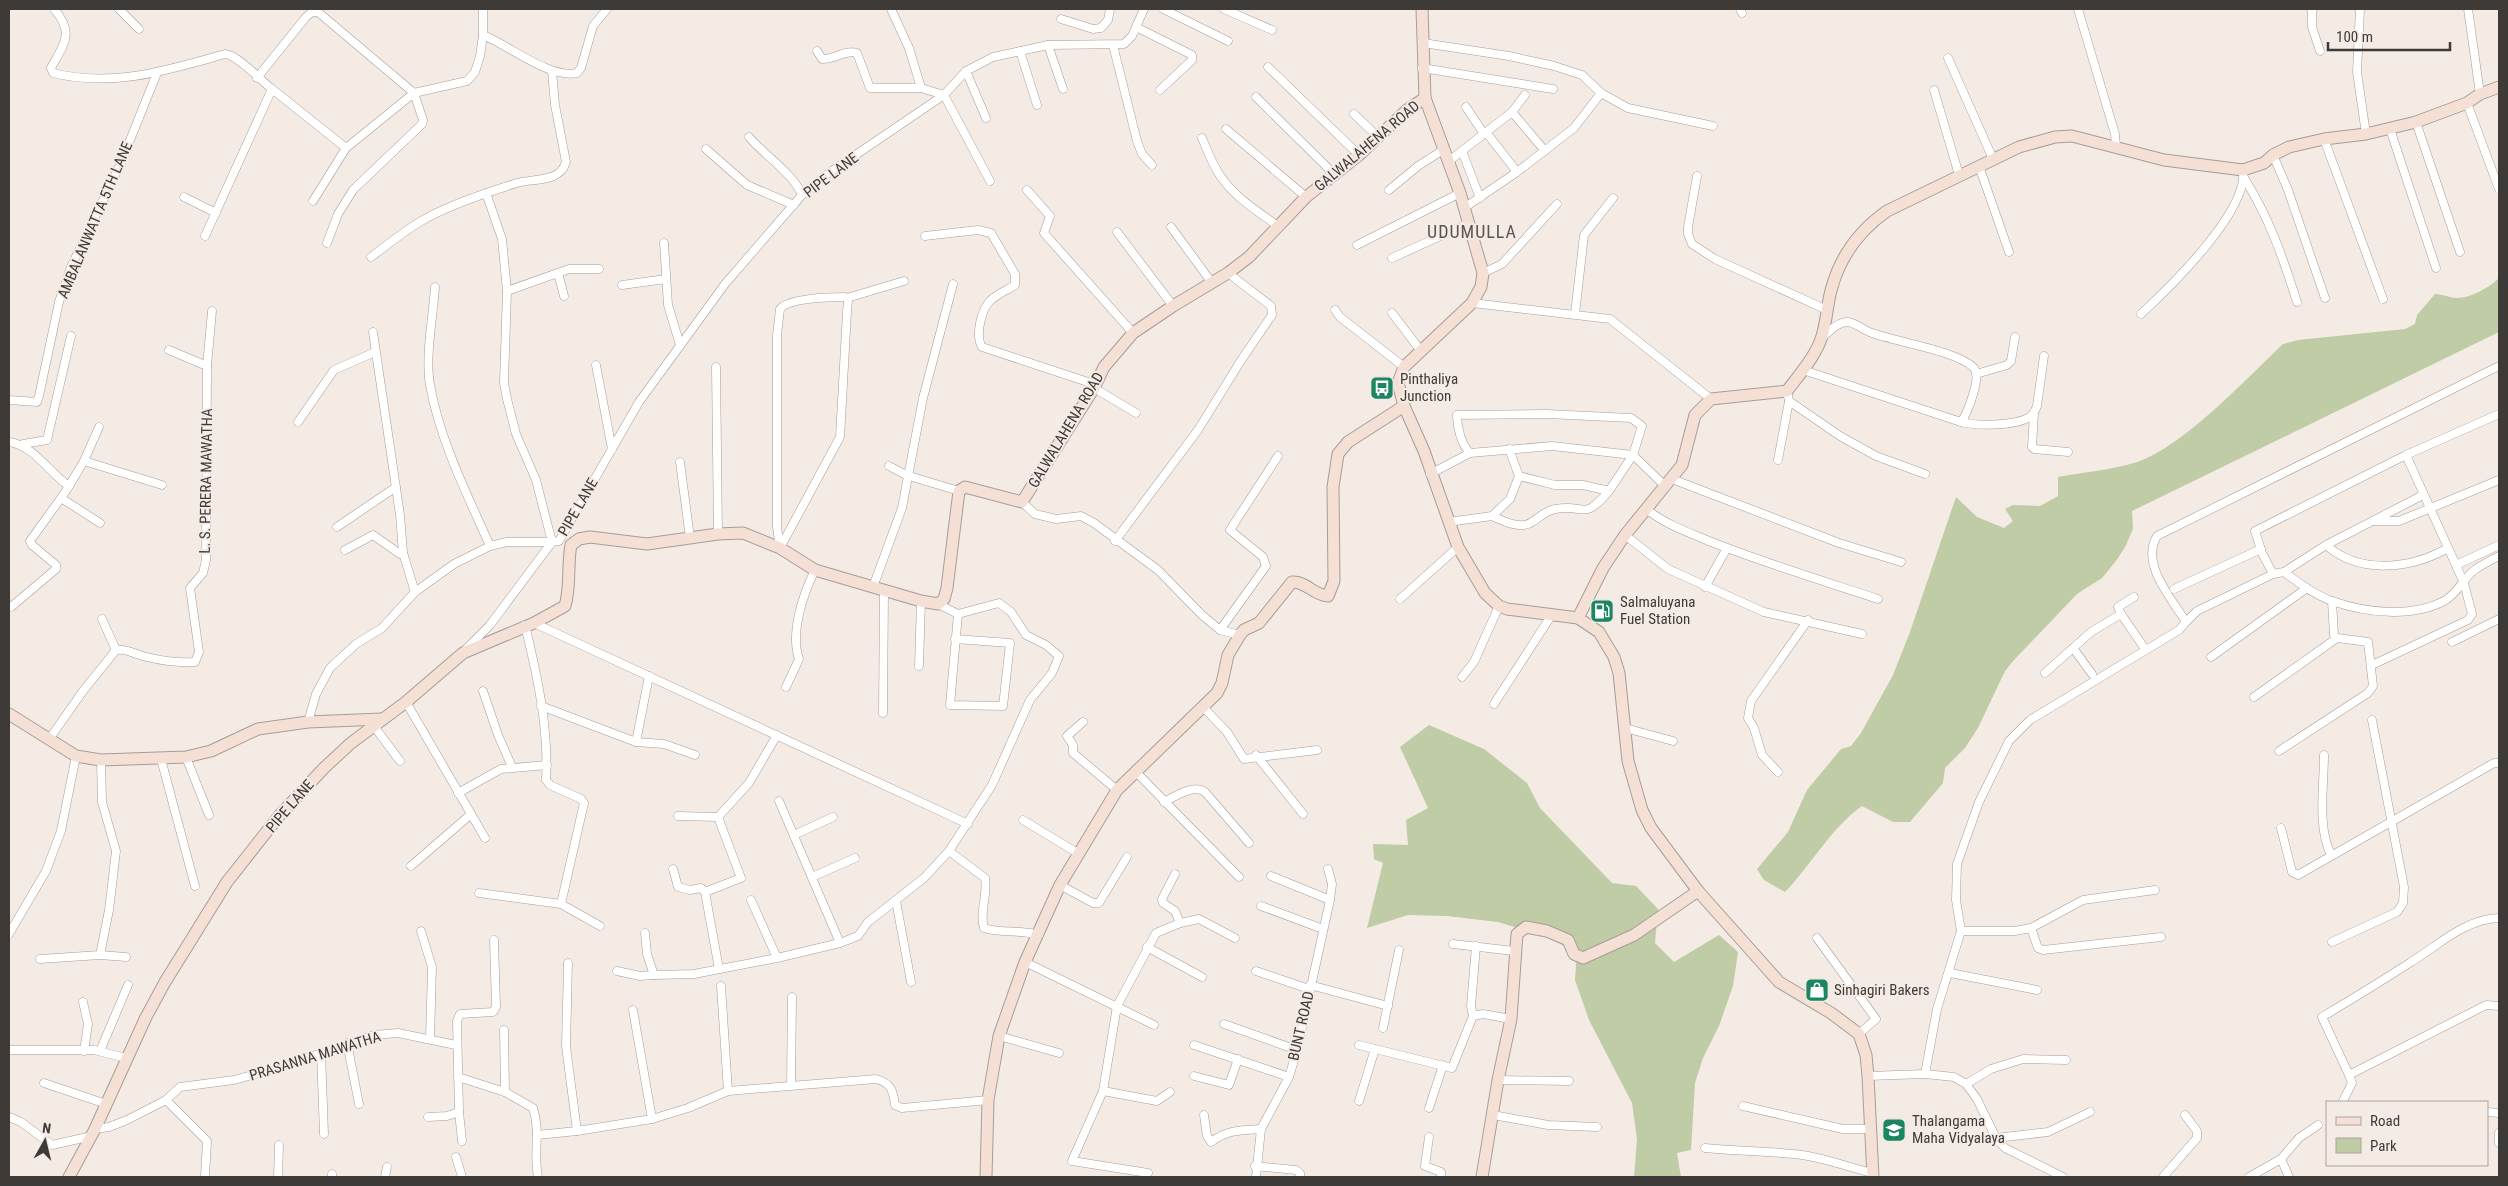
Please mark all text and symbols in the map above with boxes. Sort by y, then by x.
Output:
scale bar [2328,20,2450,52]
text: 100 m [2336,28,2373,46]
street label: GALWALAHENA ROAD [1311,97,1423,195]
street label: AMBALANWATTA 5TH LANE [54,139,136,301]
street label: PIPE LANE [800,149,862,201]
district label: UDUMULLA [1427,221,1517,242]
street label: GALWALAHENA ROAD [1024,369,1108,491]
place label: Pinthaliya Junction [1400,370,1458,405]
bus stop icon: Pinthaliya Junction [1369,375,1395,401]
street label: L. S. PERERA MAWATHA [196,408,216,554]
street label: PIPE LANE [554,475,602,539]
place label: Salmaluyana Fuel Station [1620,593,1695,628]
fuel station icon: Salmaluyana Fuel Station [1589,598,1615,624]
street label: PIPE LANE [262,776,318,836]
shop icon: Sinhagiri Bakers [1804,977,1830,1003]
place label: Sinhagiri Bakers [1834,981,1930,999]
street label: BUNT ROAD [1284,990,1318,1062]
street label: PRASANNA MAWATHA [247,1027,383,1085]
legend [2326,1101,2488,1166]
place label: Thalangama Maha Vidyalaya [1912,1112,2005,1147]
text: Road [2370,1112,2400,1130]
north arrow [20,1116,70,1166]
school or university icon: Thalangama Maha Vidyalaya [1881,1117,1907,1143]
text: N [41,1120,52,1137]
text: Park [2370,1137,2397,1155]

